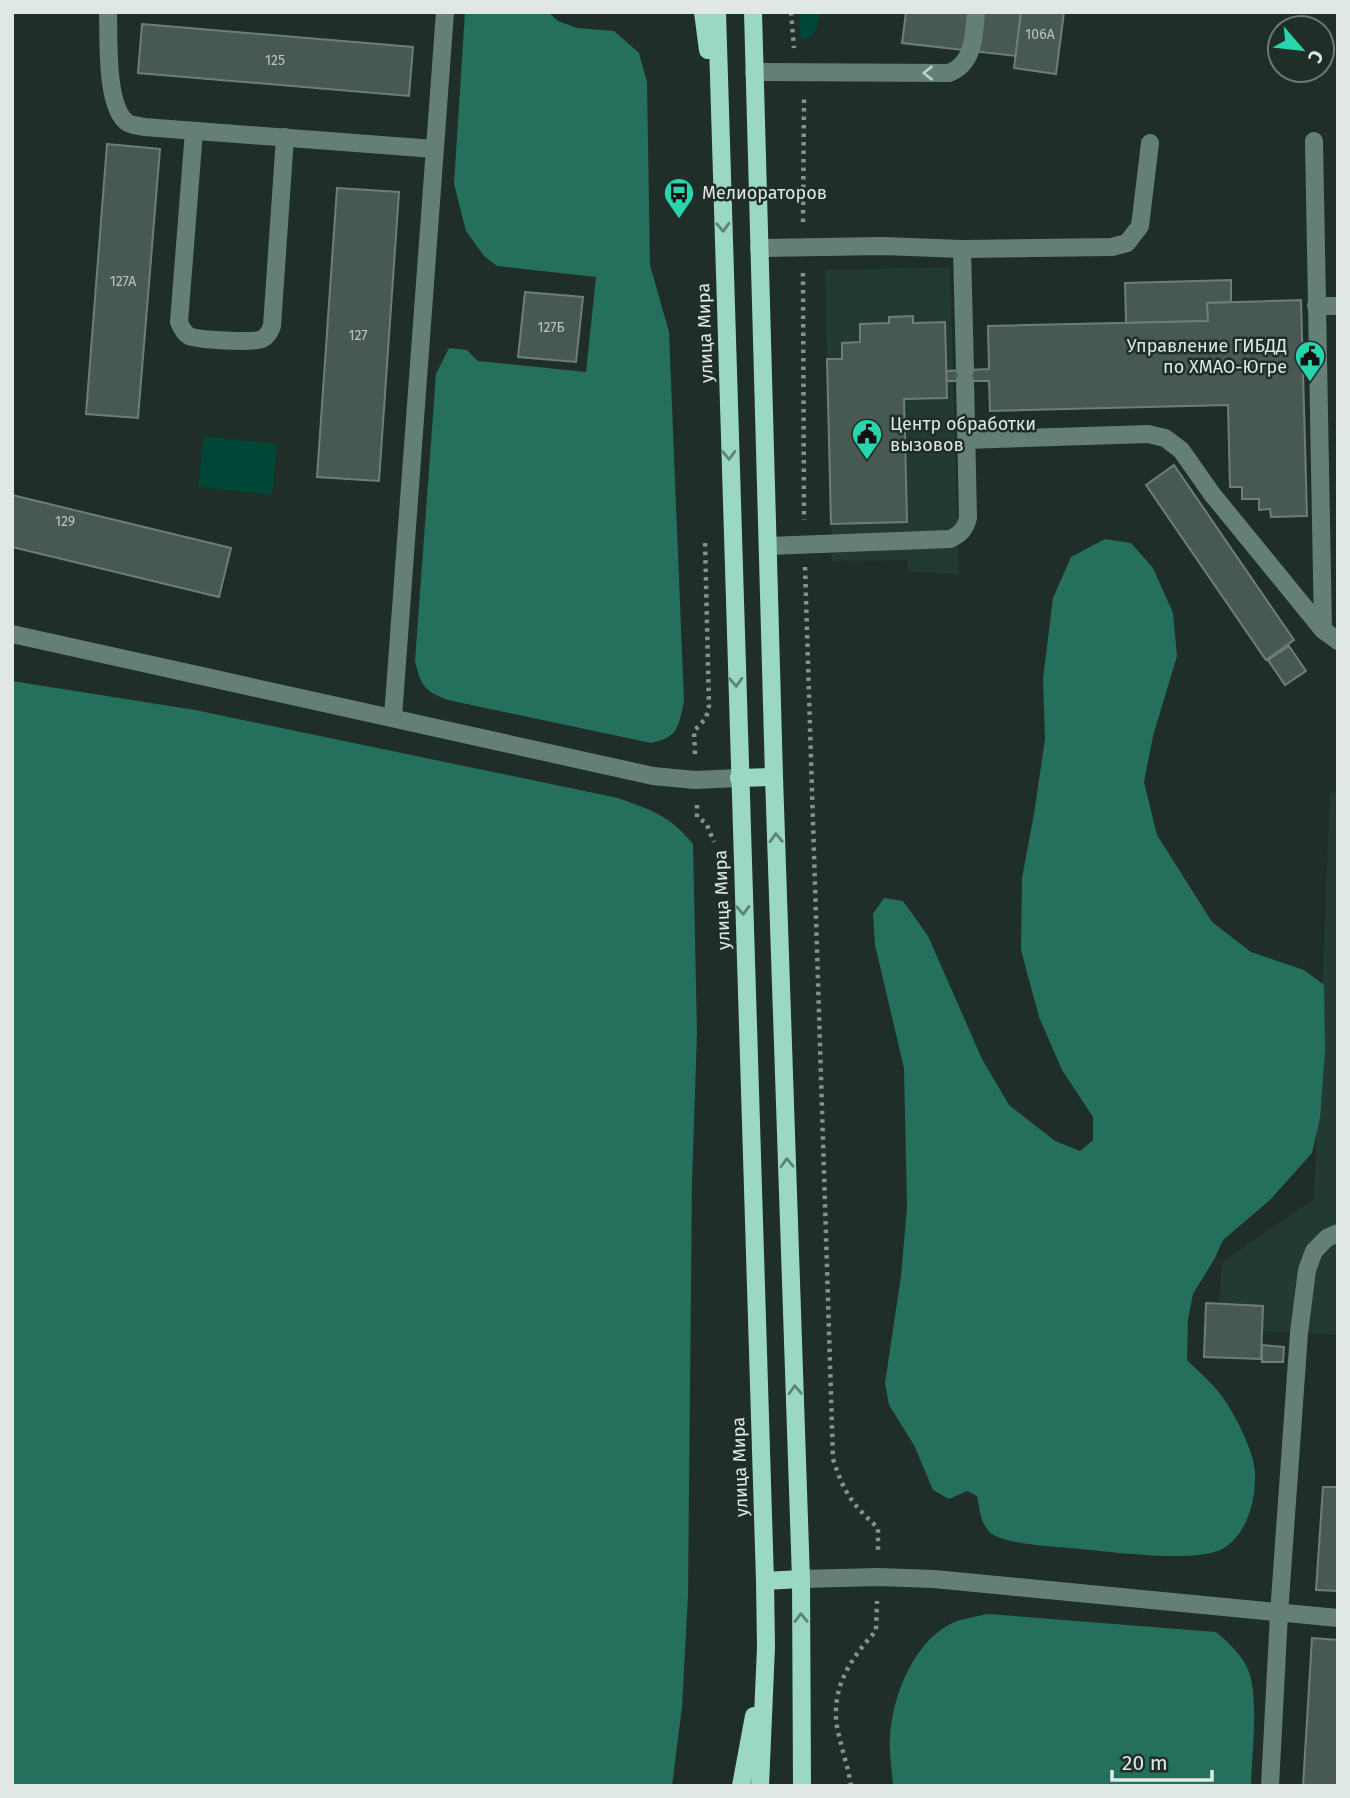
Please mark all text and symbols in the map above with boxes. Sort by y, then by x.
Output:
north arrow [1266,14,1336,84]
house number: 106А [1025,26,1055,43]
text: С [1303,47,1328,67]
house number: 125 [265,52,285,69]
one-way arrow [922,65,933,81]
bus stop icon: Мелиораторов [662,176,696,220]
place label: Мелиораторов [702,182,827,204]
one-way arrow [715,222,730,233]
house number: 127А [110,273,136,290]
street label: улица Мира [692,283,718,383]
house number: 127Б [537,319,565,336]
house number: 127 [348,327,368,344]
place label: Управление ГИБДД по ХМАО-Югре [1127,335,1287,378]
public building icon: Управление ГИБДД по ХМАО-Югре [1293,339,1327,383]
place label: Центр обработки вызовов [890,413,1036,456]
public building icon: Центр обработки вызовов [850,417,884,461]
one-way arrow [722,450,737,461]
house number: 129 [55,513,75,530]
one-way arrow [729,677,744,688]
one-way arrow [769,832,784,843]
street label: улица Мира [709,850,735,950]
one-way arrow [736,904,751,915]
one-way arrow [780,1157,795,1168]
one-way arrow [787,1385,802,1396]
street label: улица Мира [727,1417,753,1517]
one-way arrow [793,1612,809,1622]
scale bar [1112,1738,1212,1782]
text: 20 m [1122,1750,1168,1776]

